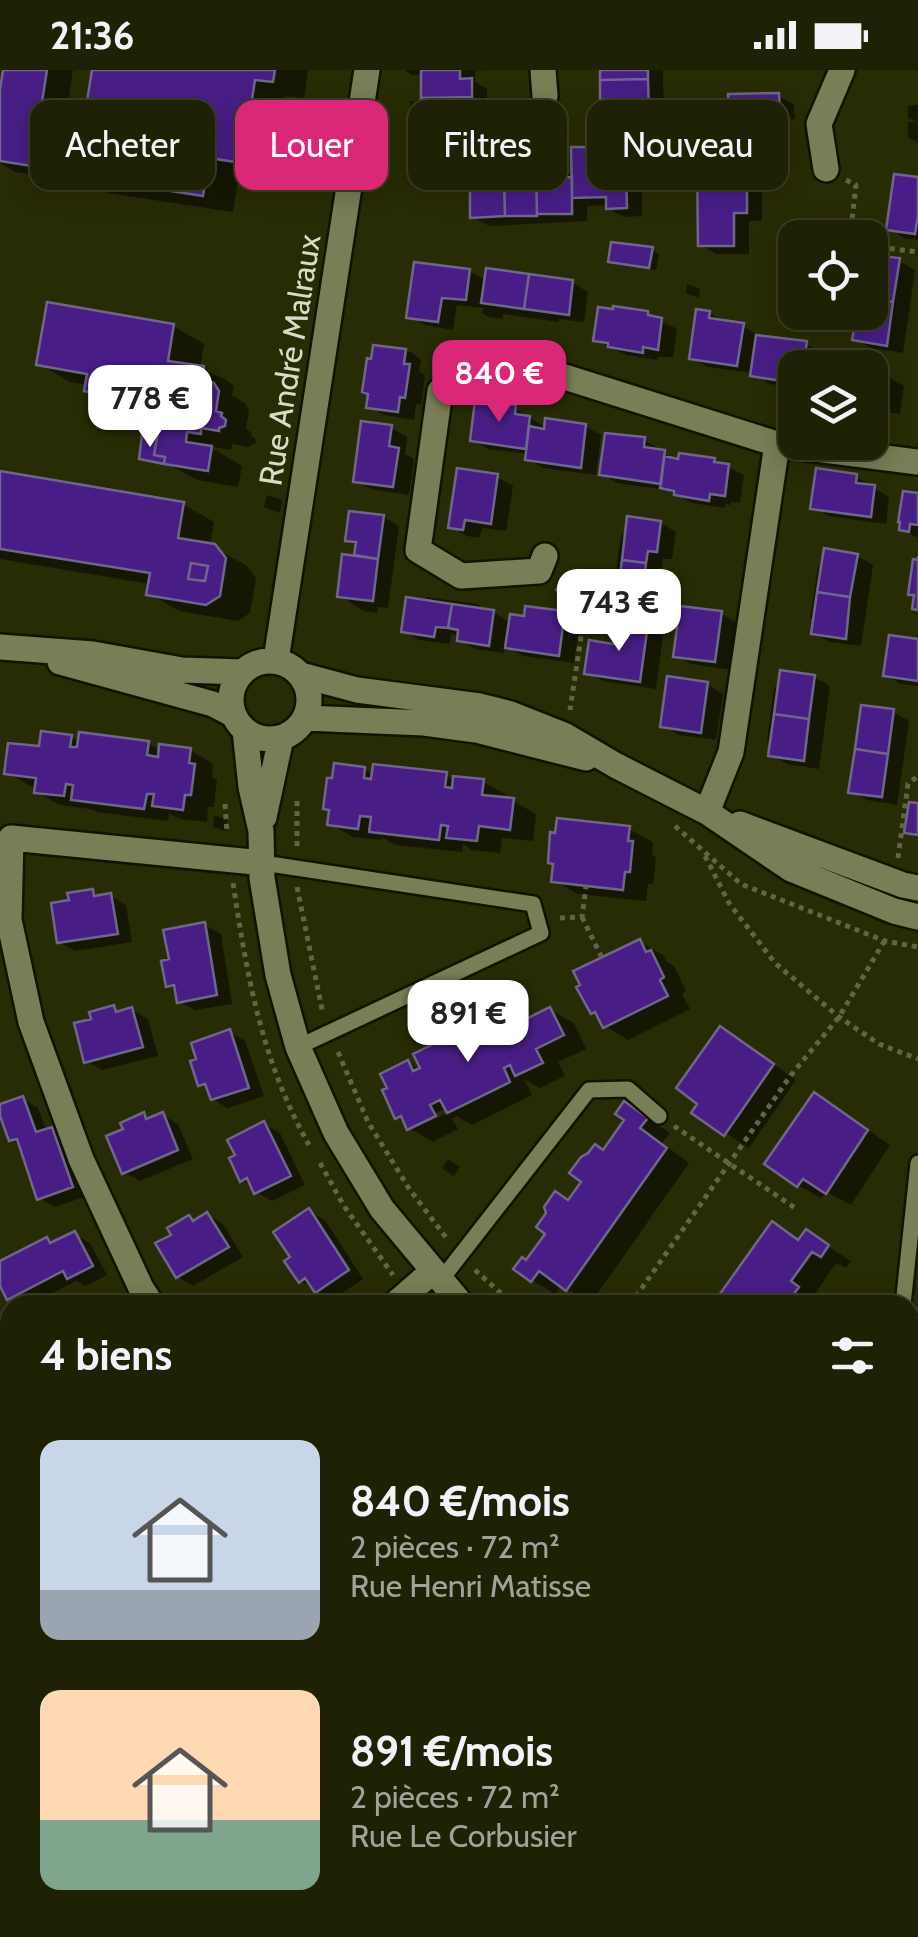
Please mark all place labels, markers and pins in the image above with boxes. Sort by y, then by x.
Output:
pin: 840 € [429,340,569,425]
pin: 778 € [80,365,220,450]
pin: 743 € [549,569,689,654]
pin: 891 € [398,980,538,1065]

